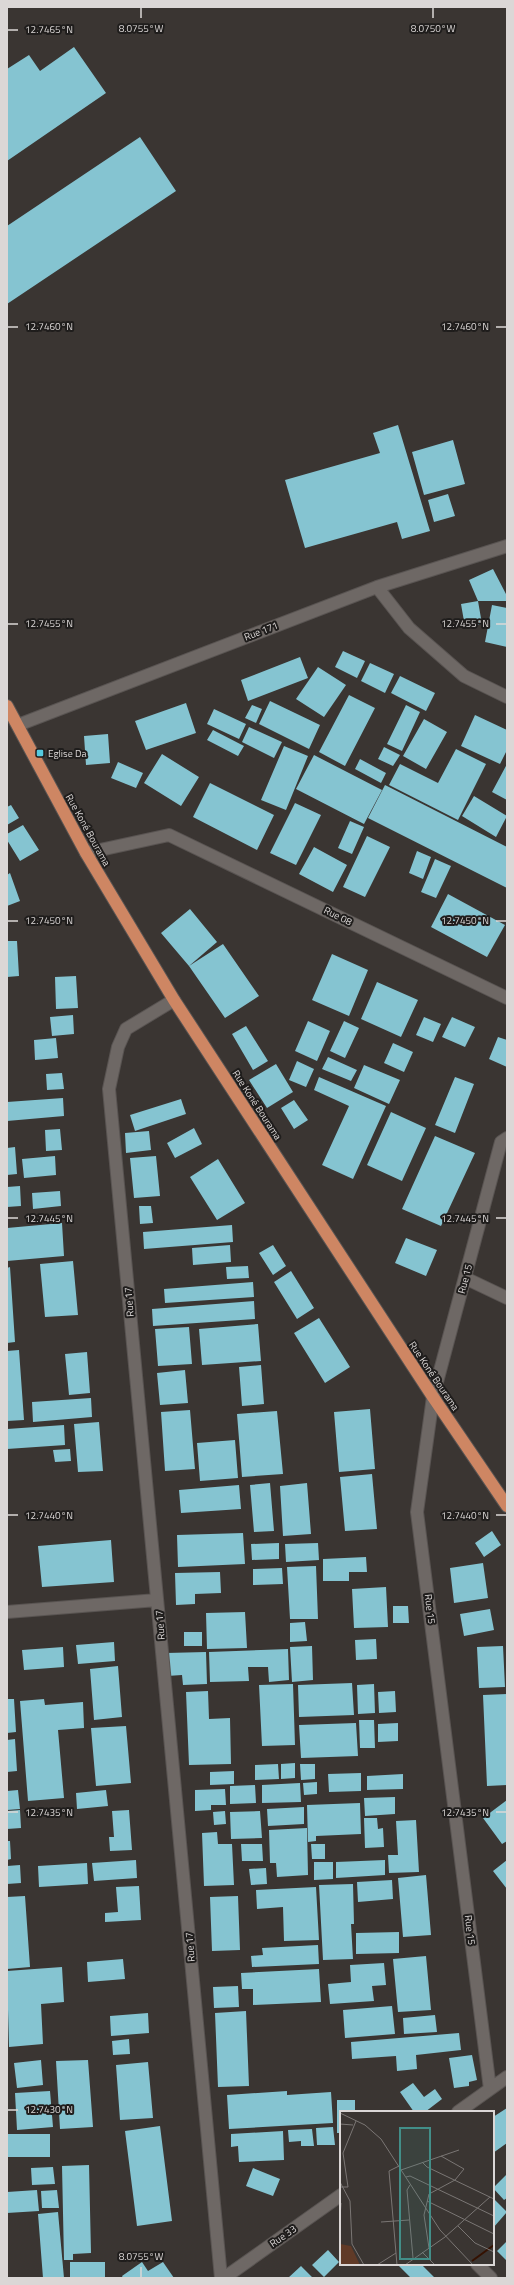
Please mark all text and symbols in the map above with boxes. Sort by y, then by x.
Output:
text: 8.0755°W [119,21,163,36]
text: 8.0750°W [411,21,455,36]
text: 12.7465°N [25,22,73,37]
text: 12.7460°N [25,319,73,334]
text: 12.7460°N [441,319,489,334]
text: 12.7455°N [25,616,73,631]
text: 12.7455°N [441,616,489,631]
street label: Rue 171 [242,618,280,644]
place label: Eglise Da [48,746,86,761]
marker: Eglise Da [35,748,45,758]
street label: Rue Koné Bourama [62,791,114,869]
street label: Rue 08 [321,903,355,929]
text: 12.7450°N [25,913,73,928]
text: 12.7450°N [441,913,489,928]
street label: Rue Koné Bourama [229,1067,285,1143]
text: 12.7445°N [25,1211,73,1226]
text: 12.7445°N [441,1211,489,1226]
street label: Rue 15 [454,1262,476,1295]
street label: Rue 17 [120,1286,138,1318]
street label: Rue Koné Bourama [405,1338,463,1414]
text: 12.7440°N [25,1508,73,1523]
text: 12.7440°N [441,1508,489,1523]
street label: Rue 15 [421,1593,439,1625]
street label: Rue 17 [151,1609,169,1641]
text: 12.7435°N [25,1805,73,1820]
text: 12.7435°N [441,1805,489,1820]
street label: Rue 15 [461,1914,479,1946]
street label: Rue 17 [181,1931,199,1963]
text: 12.7430°N [25,2102,73,2117]
inset map [340,2111,494,2265]
street label: Rue 33 [266,2221,300,2251]
text: 8.0755°W [119,2249,163,2264]

